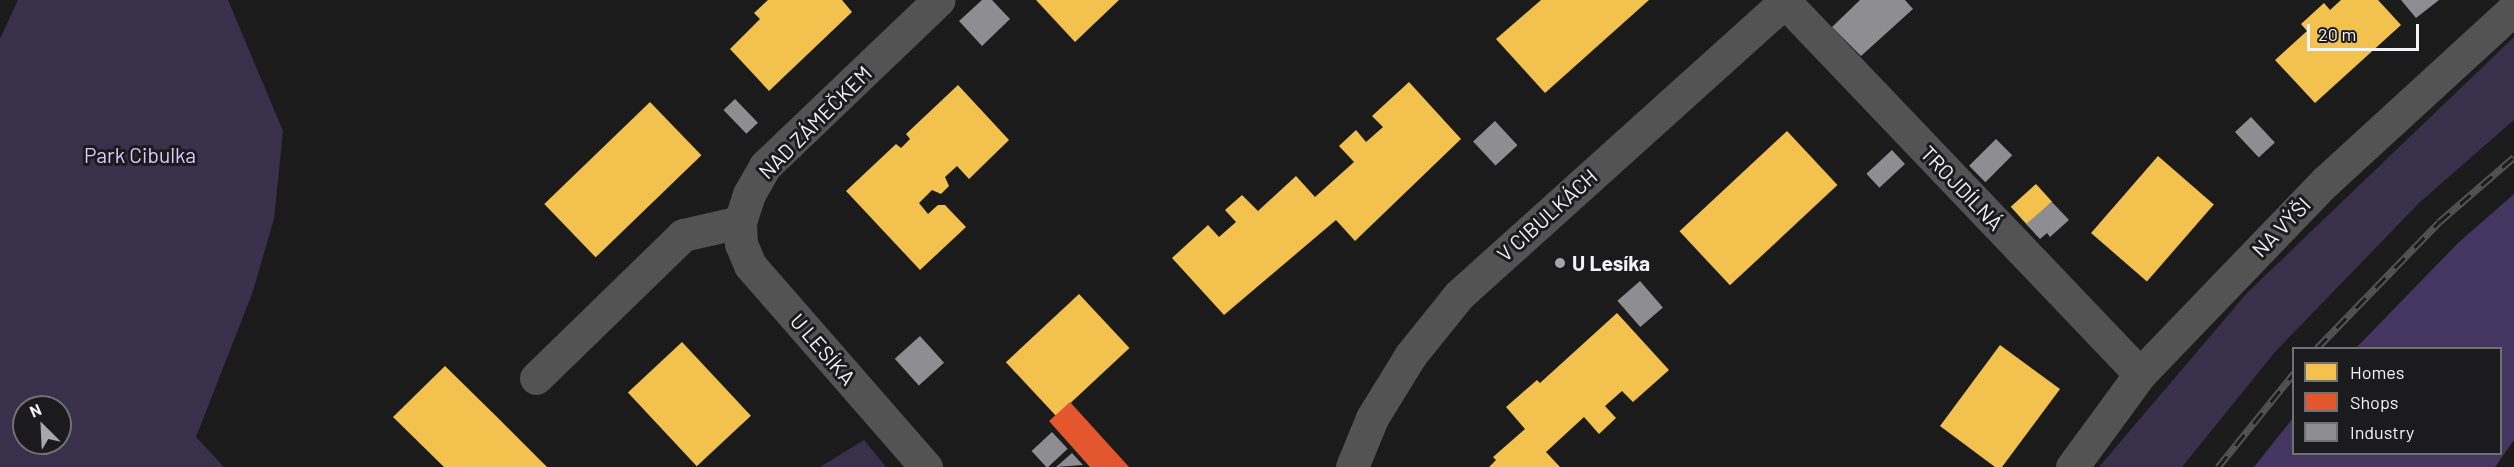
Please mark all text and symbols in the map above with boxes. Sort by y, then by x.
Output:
scale bar [2310,12,2422,50]
text: 20 m [2318,23,2356,45]
street label: NAD ZÁMEČKEM [753,60,877,184]
street label: TROJDÍLNÁ [1916,141,2008,235]
park label: Park Cibulka [84,142,196,168]
street label: V CIBULKÁCH [1492,164,1602,266]
street label: NA VÝŠI [2247,192,2315,262]
place label: U Lesíka [1572,250,1650,276]
marker: U Lesíka [1553,256,1567,270]
street label: U LESÍKA [785,308,861,390]
legend [2292,347,2502,455]
text: Homes [2350,361,2404,383]
text: Shops [2350,391,2399,413]
north arrow [12,395,72,455]
text: N [27,399,44,421]
text: Industry [2350,421,2414,443]

